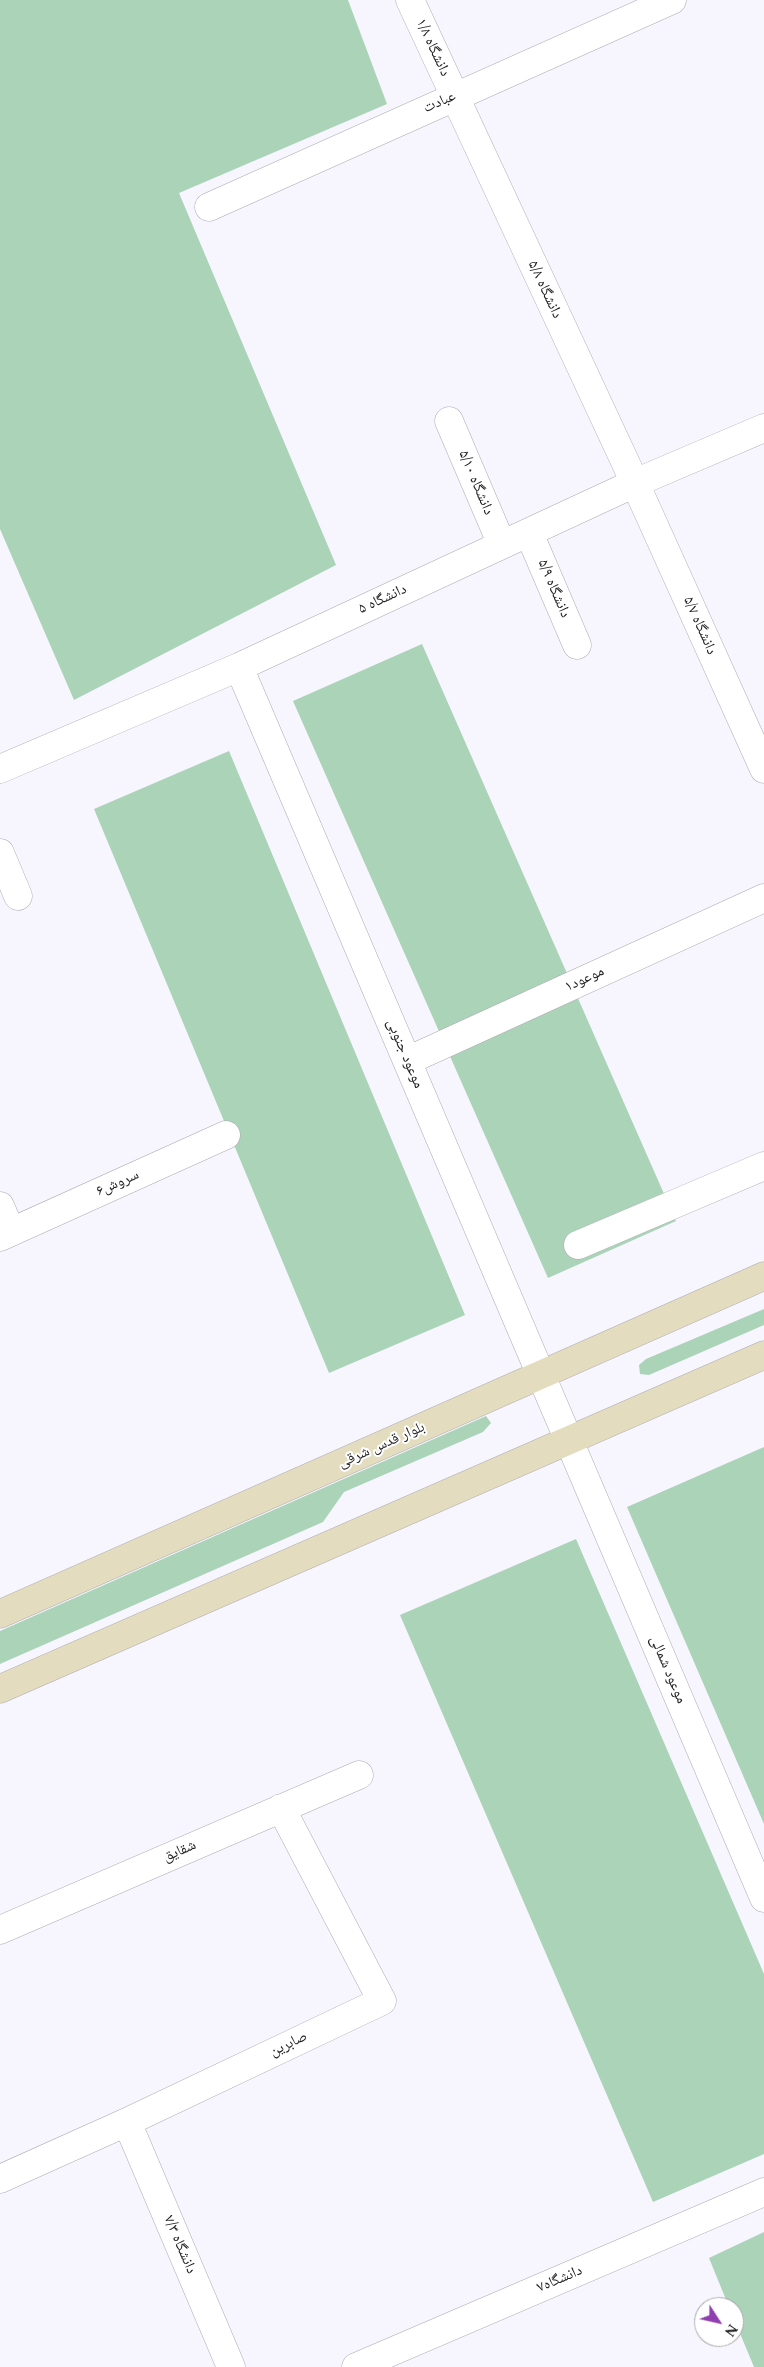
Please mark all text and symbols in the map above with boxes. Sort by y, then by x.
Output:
street label: دانشگاه ۱/۸ [411,16,453,80]
street label: عبادت [421,88,459,118]
street label: دانشگاه ۵/۸ [523,258,565,322]
street label: دانشگاه ۵/۱۰ [453,448,497,518]
street label: دانشگاه ۵/۹ [533,557,573,621]
street label: دانشگاه ۵ [356,581,410,619]
street label: دانشگاه ۵/۷ [678,594,720,658]
street label: موعود۱ [562,963,608,997]
street label: موعود جنوبی [381,1017,427,1091]
street label: سروش۶ [94,1167,142,1201]
street label: بلوار قدس شرقی [336,1419,428,1473]
street label: موعود شمالی [645,1633,689,1707]
street label: شقایق [161,1837,199,1867]
street label: صابرین [267,2028,311,2062]
street label: دانشگاه ۷/۳ [159,2213,199,2277]
street label: دانشگاه۷ [535,2262,585,2298]
north arrow [694,2297,744,2347]
text: N [719,2320,743,2341]

